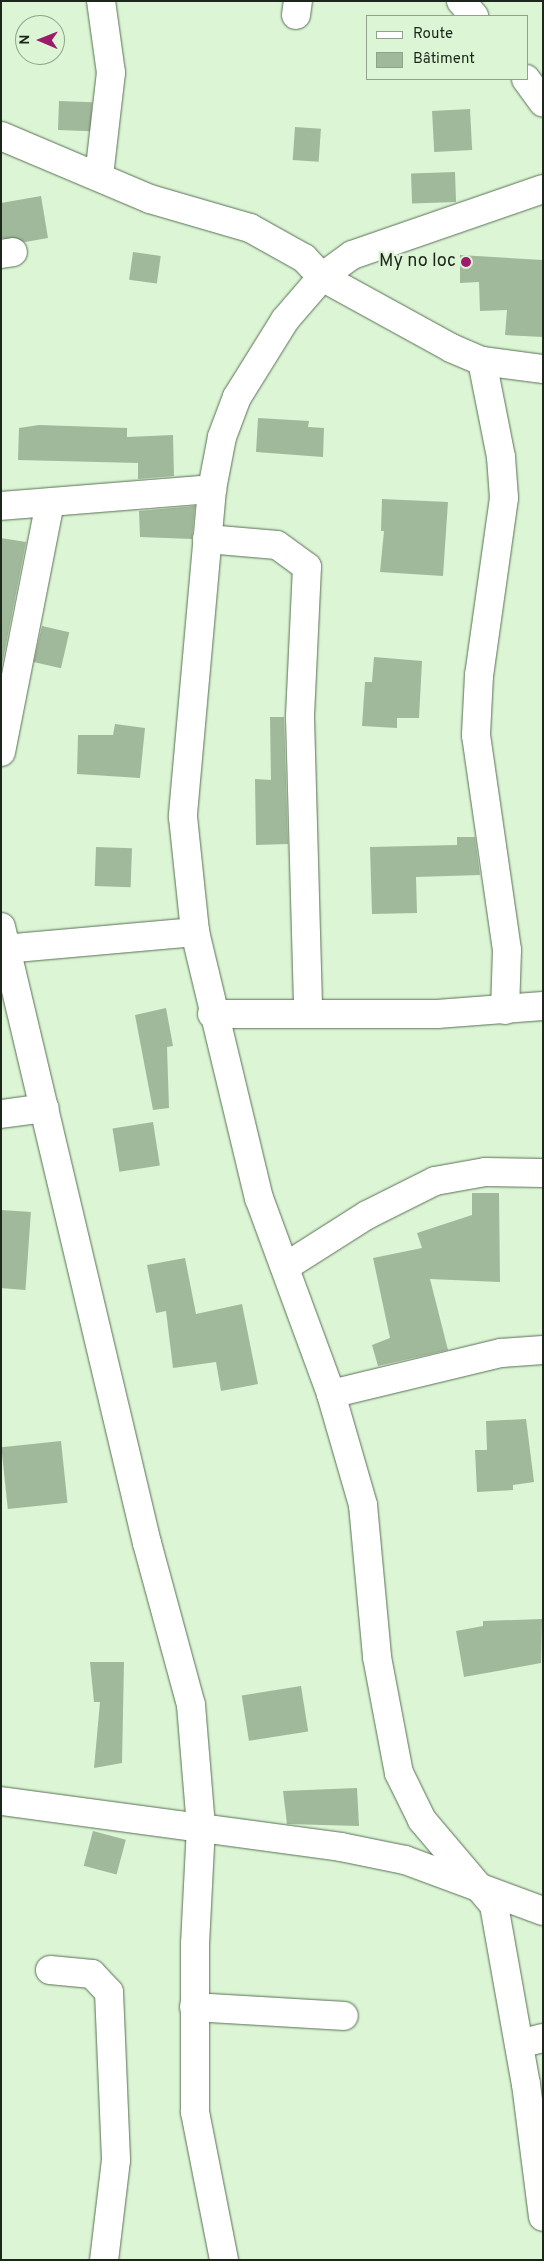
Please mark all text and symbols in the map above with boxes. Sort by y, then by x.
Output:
north arrow [15,15,65,65]
legend [366,15,529,80]
text: Route [413,25,453,44]
text: N [17,35,34,45]
text: Bâtiment [413,50,475,69]
place label: My no loc [379,251,456,273]
marker: My no loc [460,256,472,268]

